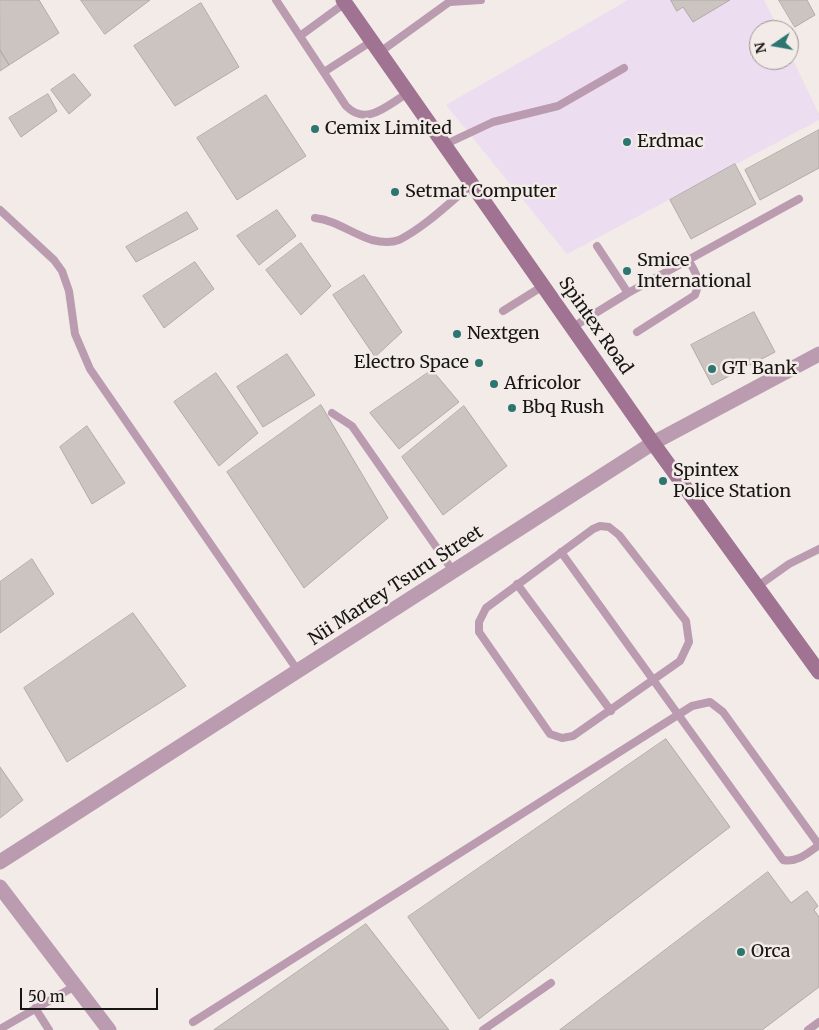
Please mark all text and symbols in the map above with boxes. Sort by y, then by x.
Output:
north arrow [749,20,799,70]
text: N [750,41,770,55]
place label: Cemix Limited [325,118,452,140]
marker: Cemix Limited [309,123,321,135]
place label: Erdmac [637,131,704,153]
marker: Erdmac [621,136,633,148]
place label: Setmat Computer [405,181,557,203]
marker: Setmat Computer [389,186,401,198]
place label: Smice International [637,250,751,292]
marker: Smice International [621,265,633,277]
street label: Spintex Road [554,273,636,379]
place label: Nextgen [467,323,540,345]
marker: Nextgen [451,328,463,340]
place label: Electro Space [354,352,469,374]
marker: Electro Space [473,357,485,369]
place label: GT Bank [722,358,797,380]
marker: GT Bank [706,363,718,375]
place label: Africolor [504,373,581,395]
marker: Africolor [488,378,500,390]
place label: Bbq Rush [522,397,604,419]
marker: Bbq Rush [506,402,518,414]
place label: Spintex Police Station [673,460,791,502]
marker: Spintex Police Station [657,475,669,487]
street label: Nii Martey Tsuru Street [305,522,487,650]
place label: Orca [751,941,790,963]
marker: Orca [735,946,747,958]
scale bar [22,978,160,1010]
text: 50 m [28,987,65,1006]

